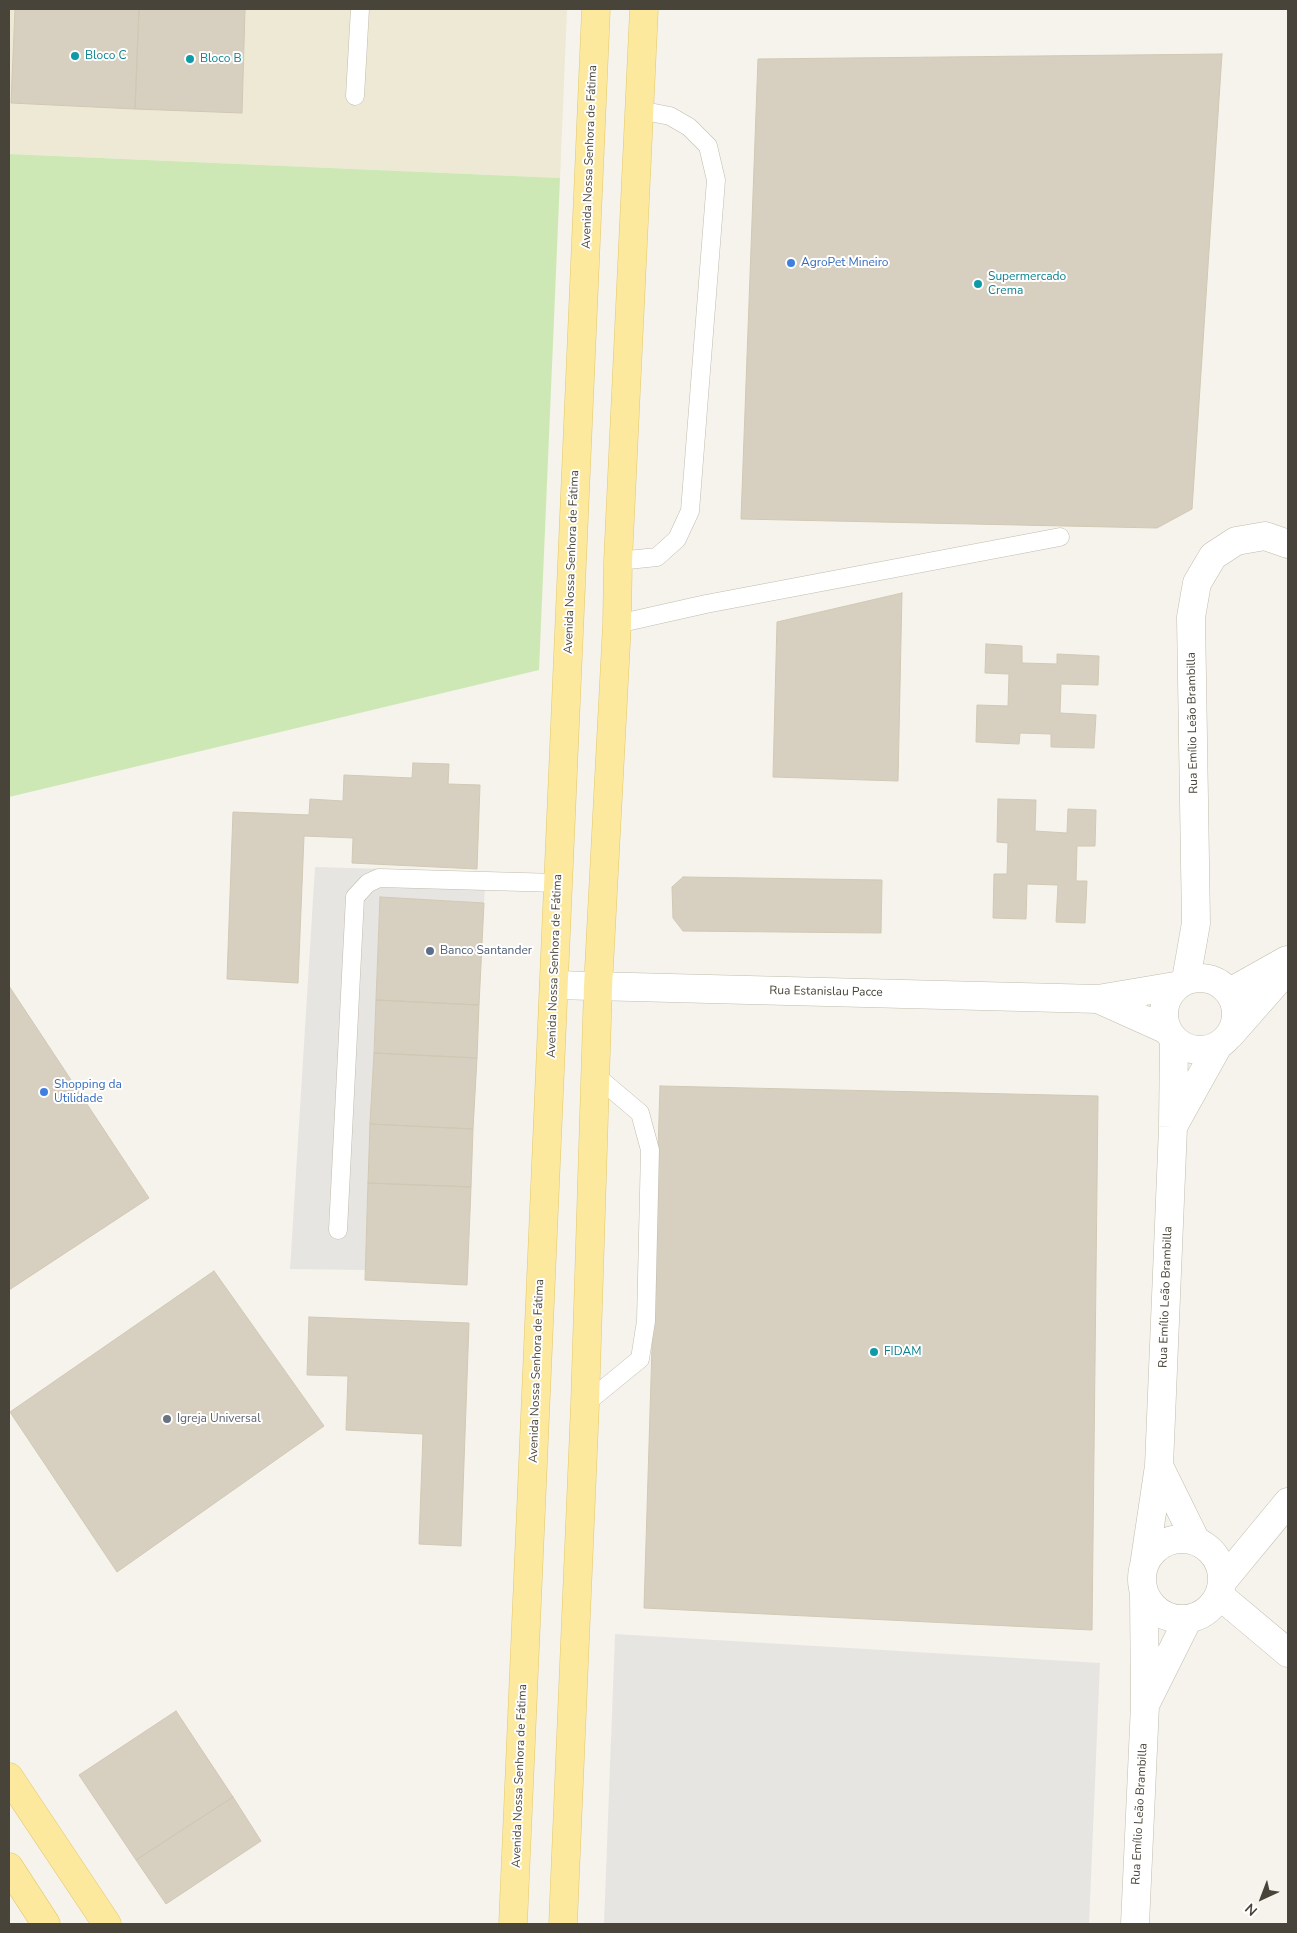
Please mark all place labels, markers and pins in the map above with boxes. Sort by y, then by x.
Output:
place label: Bloco C [85,49,127,63]
marker: Bloco C [69,50,81,62]
place label: Bloco B [200,52,242,66]
marker: Bloco B [184,53,196,65]
place label: AgroPet Mineiro [801,256,889,270]
marker: AgroPet Mineiro [785,257,797,269]
place label: Supermercado Crema [988,270,1066,298]
marker: Supermercado Crema [972,278,984,290]
place label: Banco Santander [440,944,532,958]
marker: Banco Santander [424,945,436,957]
place label: Shopping da Utilidade [54,1078,122,1106]
marker: Shopping da Utilidade [38,1086,50,1098]
place label: FIDAM [884,1345,921,1359]
marker: FIDAM [868,1346,880,1358]
place label: Igreja Universal [177,1412,261,1426]
marker: Igreja Universal [161,1413,173,1425]

